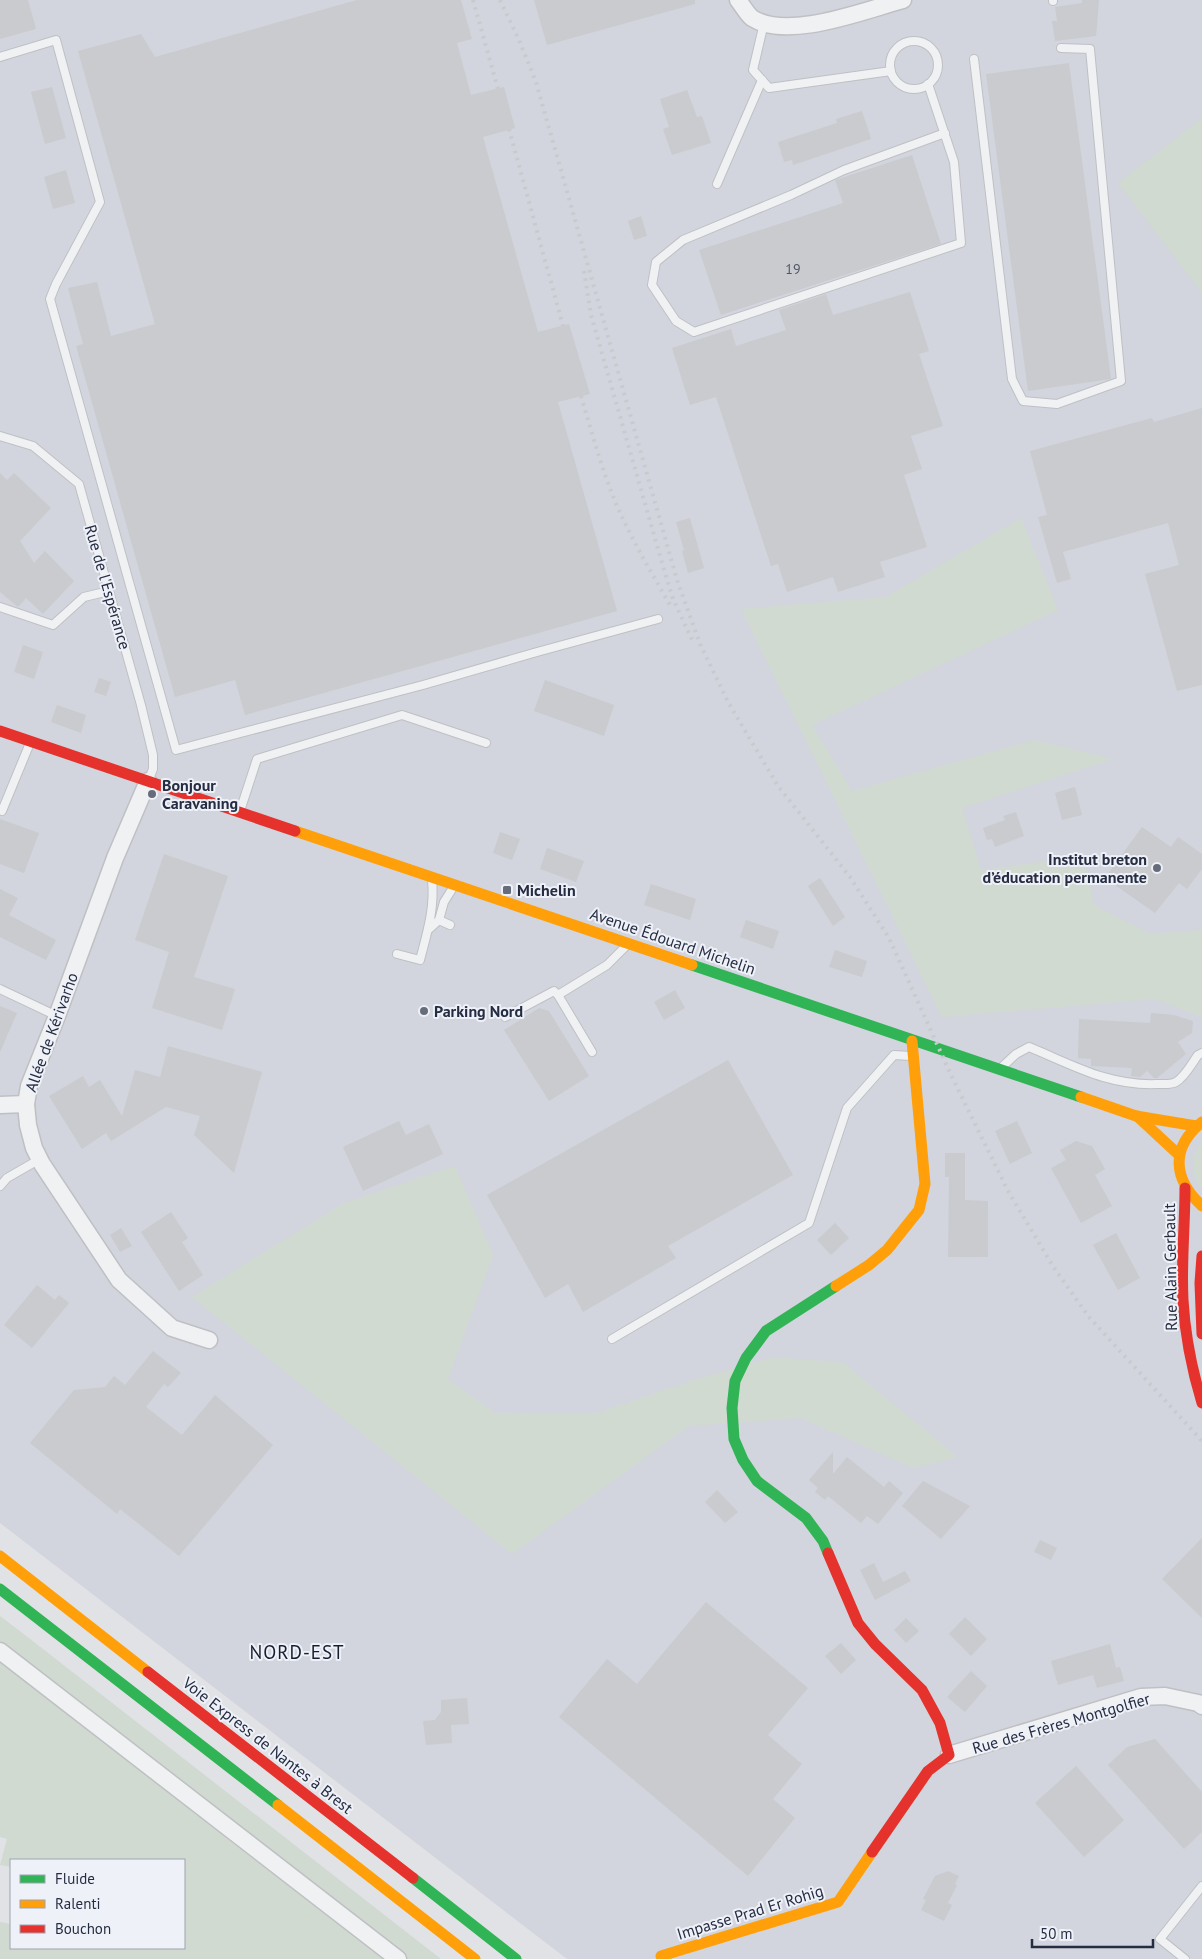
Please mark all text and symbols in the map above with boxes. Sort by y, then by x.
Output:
house number: 19 [785,260,801,278]
street label: Rue de l'Espérance [81,522,135,652]
place label: Bonjour Caravaning [162,775,238,813]
marker: Bonjour Caravaning [146,788,158,800]
place label: Institut breton d’éducation permanente [983,849,1147,887]
marker: Institut breton d’éducation permanente [1151,862,1163,874]
place label: Michelin [517,880,576,900]
marker: Michelin [501,884,513,896]
street label: Avenue Édouard Michelin [588,903,758,979]
street label: Allée de Kérivarho [20,970,82,1094]
place label: Parking Nord [434,1001,523,1021]
marker: Parking Nord [418,1005,430,1017]
street label: Rue Alain Gerbault [1159,1202,1181,1331]
district label: NORD-EST [249,1640,345,1664]
street label: Voie Express de Nantes à Brest [178,1672,357,1818]
street label: Rue des Frères Montgolfier [970,1688,1153,1758]
legend [10,1859,185,1949]
text: Fluide [55,1869,95,1888]
street label: Impasse Prad Er Rohig [674,1880,826,1944]
text: Ralenti [55,1894,101,1913]
scale bar [1032,1916,1153,1948]
text: Bouchon [55,1919,111,1938]
text: 50 m [1040,1924,1073,1943]

